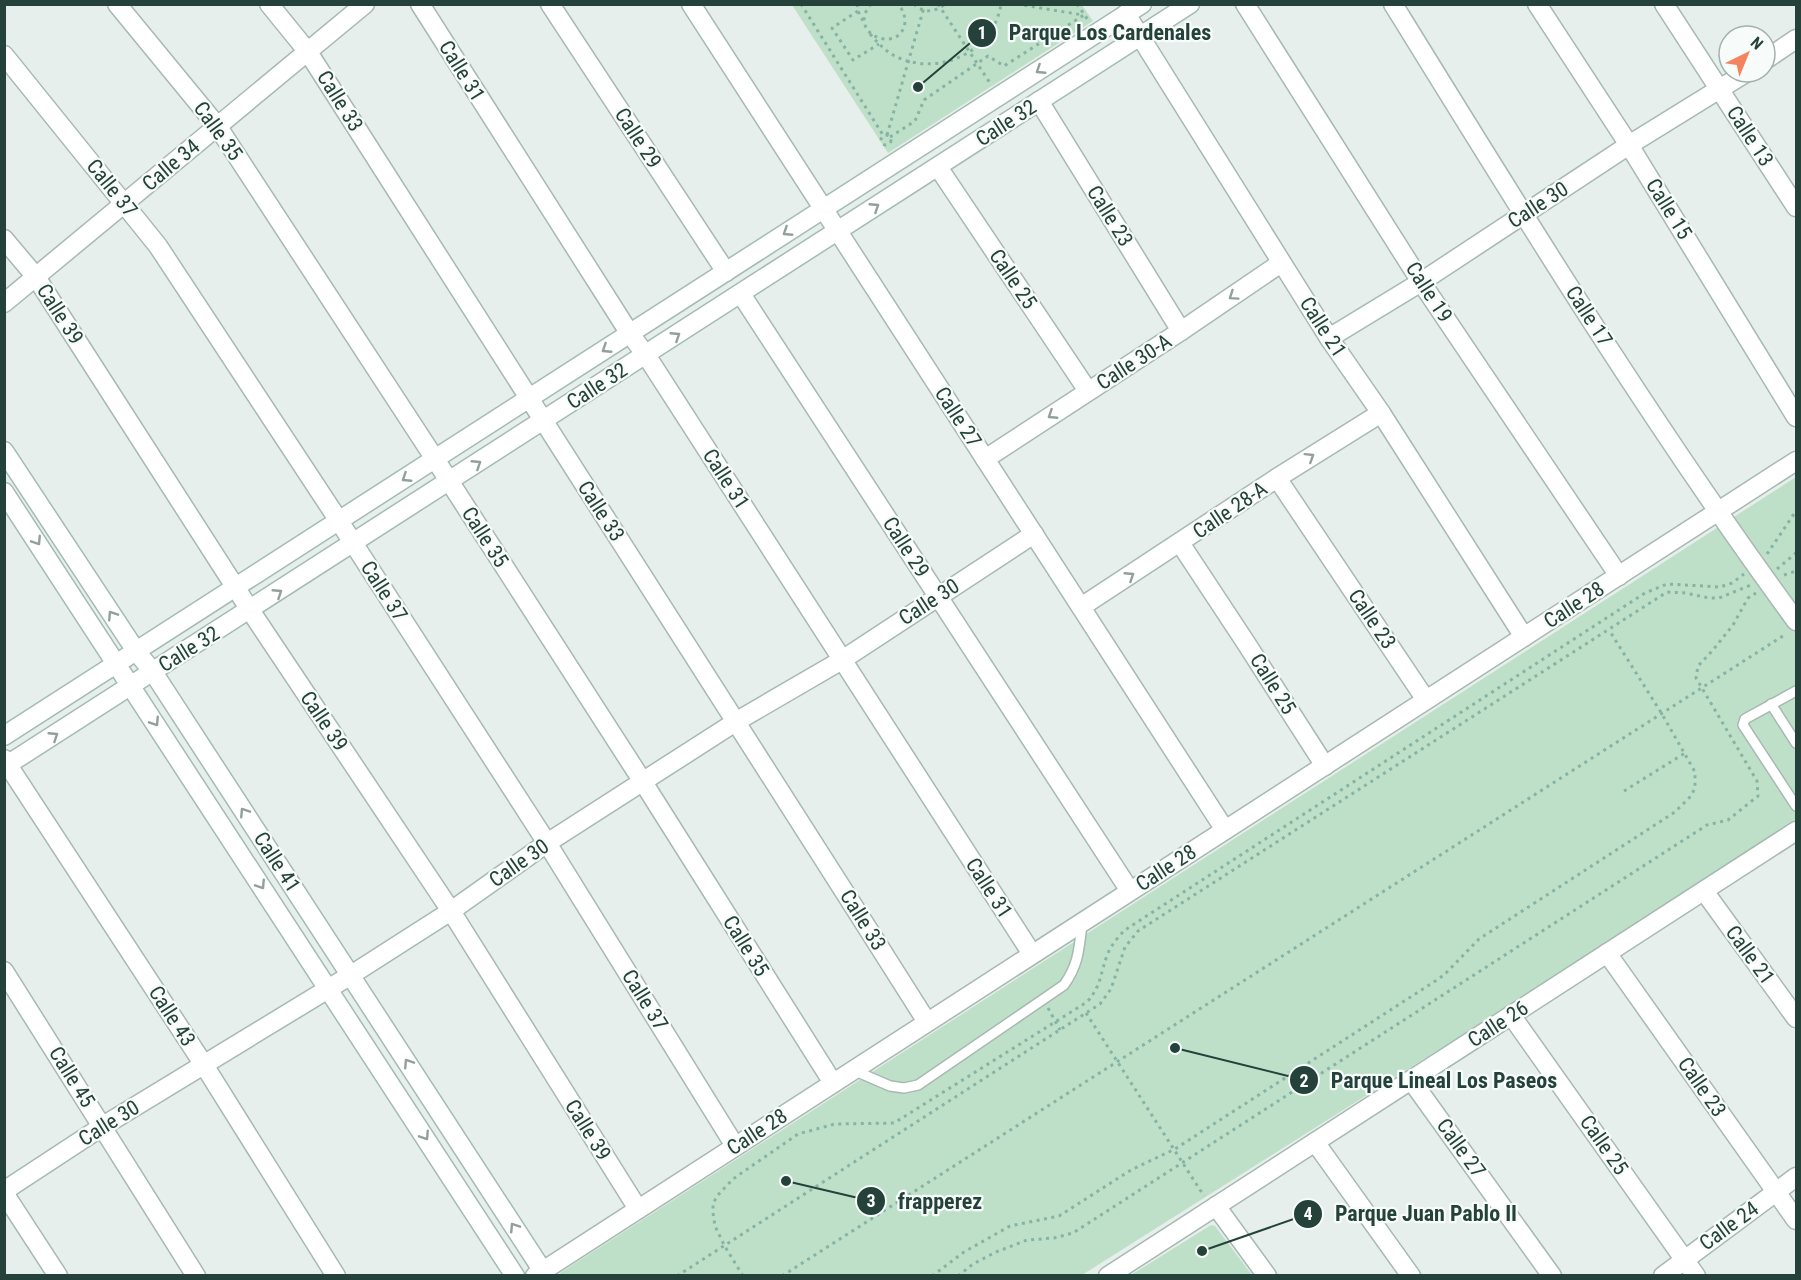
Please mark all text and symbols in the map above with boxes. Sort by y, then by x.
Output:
callout: Parque Los Cardenales [967,13,1223,53]
text: Parque Los Cardenales [1009,20,1211,45]
text: 1 [977,22,987,43]
north arrow [1717,24,1777,84]
text: N [1747,33,1767,54]
street label: Calle 31 [434,36,490,106]
one-way arrow [1035,63,1046,74]
street label: Calle 33 [312,66,368,136]
street label: Calle 32 [971,95,1041,151]
street label: Calle 35 [189,97,247,165]
street label: Calle 13 [1722,101,1778,171]
street label: Calle 29 [610,103,666,173]
street label: Calle 34 [138,134,204,196]
street label: Calle 37 [82,154,142,222]
street label: Calle 15 [1641,174,1697,244]
street label: Calle 30 [1503,177,1573,233]
street label: Calle 23 [1082,181,1138,251]
one-way arrow [869,203,879,215]
one-way arrow [783,225,793,237]
street label: Calle 25 [984,245,1042,313]
street label: Calle 19 [1401,257,1457,327]
street label: Calle 39 [32,279,88,349]
street label: Calle 17 [1561,281,1617,351]
one-way arrow [1228,289,1239,300]
street label: Calle 21 [1295,292,1351,362]
street label: Calle 30-A [1092,329,1176,395]
one-way arrow [670,331,680,343]
one-way arrow [601,342,612,353]
street label: Calle 32 [562,358,632,414]
street label: Calle 27 [930,382,986,452]
one-way arrow [1048,407,1059,418]
street label: Calle 31 [698,444,754,514]
one-way arrow [1304,454,1315,465]
one-way arrow [470,460,481,471]
one-way arrow [402,470,413,481]
street label: Calle 33 [573,476,629,546]
street label: Calle 28-A [1188,476,1272,544]
street label: Calle 35 [457,502,513,572]
street label: Calle 29 [878,512,934,582]
one-way arrow [29,535,41,545]
street label: Calle 37 [356,556,412,626]
one-way arrow [1124,571,1134,583]
street label: Calle 30 [894,574,964,630]
street label: Calle 28 [1539,577,1609,633]
street label: Calle 23 [1343,585,1401,653]
one-way arrow [271,589,282,600]
one-way arrow [108,610,119,621]
street label: Calle 32 [154,621,224,677]
street label: Calle 25 [1245,649,1301,719]
street label: Calle 39 [295,687,353,755]
one-way arrow [147,715,158,726]
one-way arrow [47,732,58,743]
one-way arrow [240,807,251,818]
street label: Calle 41 [249,827,305,897]
street label: Calle 30 [485,834,553,892]
street label: Calle 28 [1131,840,1201,896]
street label: Calle 31 [961,853,1017,923]
one-way arrow [254,878,265,889]
street label: Calle 33 [835,885,891,955]
street label: Calle 35 [718,911,774,981]
street label: Calle 21 [1721,921,1779,989]
street label: Calle 37 [617,965,673,1035]
street label: Calle 43 [144,981,200,1051]
street label: Calle 26 [1463,996,1533,1052]
street label: Calle 45 [44,1042,100,1112]
street label: Calle 23 [1673,1053,1731,1121]
one-way arrow [403,1059,415,1069]
callout: Parque Lineal Los Paseos [1289,1060,1569,1100]
text: Parque Lineal Los Paseos [1331,1068,1557,1093]
text: 2 [1299,1070,1309,1091]
street label: Calle 30 [74,1095,144,1151]
street label: Calle 39 [560,1095,616,1165]
street label: Calle 28 [722,1104,792,1160]
street label: Calle 25 [1575,1111,1633,1179]
street label: Calle 27 [1432,1114,1490,1182]
one-way arrow [417,1130,428,1141]
callout: frapperez [856,1181,994,1221]
text: frapperez [898,1189,982,1214]
text: 3 [866,1190,876,1211]
callout: Parque Juan Pablo II [1293,1194,1529,1234]
street label: Calle 24 [1695,1197,1763,1255]
text: Parque Juan Pablo II [1335,1201,1517,1226]
text: 4 [1303,1203,1313,1224]
one-way arrow [510,1222,521,1233]

